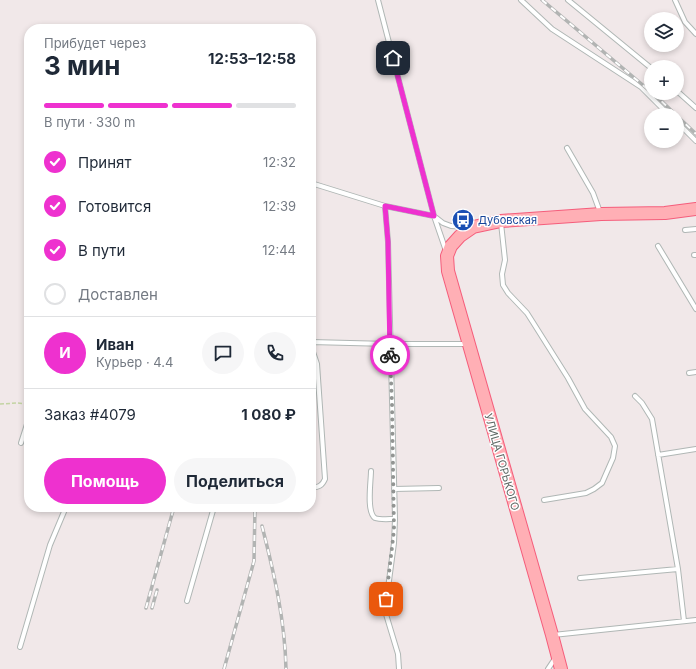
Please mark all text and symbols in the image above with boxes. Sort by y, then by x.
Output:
map controls [644,12,684,148]
button: layers [644,12,684,52]
text: Прибудет через [44,35,146,51]
pin [376,41,410,75]
icon: home [382,47,404,69]
text: 12:53–12:58 [208,49,296,68]
text: 3 мин [44,50,120,81]
button: + [644,60,684,100]
button: − [644,108,684,148]
text: В пути · 330 m [44,114,135,130]
icon: check [44,151,66,173]
text: Принят [78,153,131,172]
text: 12:32 [263,154,296,170]
icon: check [44,195,66,217]
text: Готовится [78,197,151,216]
text: 12:39 [263,198,296,214]
bus stop icon: Дубовская [450,207,476,233]
place label: Дубовская [478,213,537,227]
icon: check [44,239,66,261]
text: В пути [78,241,125,260]
text: 12:44 [262,242,296,258]
text: Доставлен [78,285,158,304]
button: chat [202,332,244,374]
button: phone [254,332,296,374]
text: Иван [96,335,134,354]
courier [370,335,410,375]
text: И [59,343,71,362]
icon: bike [379,344,401,366]
text: Курьер · 4.4 [96,354,173,370]
text: Заказ #4079 [44,405,136,424]
text: 1 080 ₽ [241,405,296,424]
street label: УЛИЦА ГОРЬКОГО [481,412,523,512]
button: Помощь [44,458,166,504]
button: Поделиться [174,458,296,504]
pin [369,582,403,616]
icon: bag [375,588,397,610]

